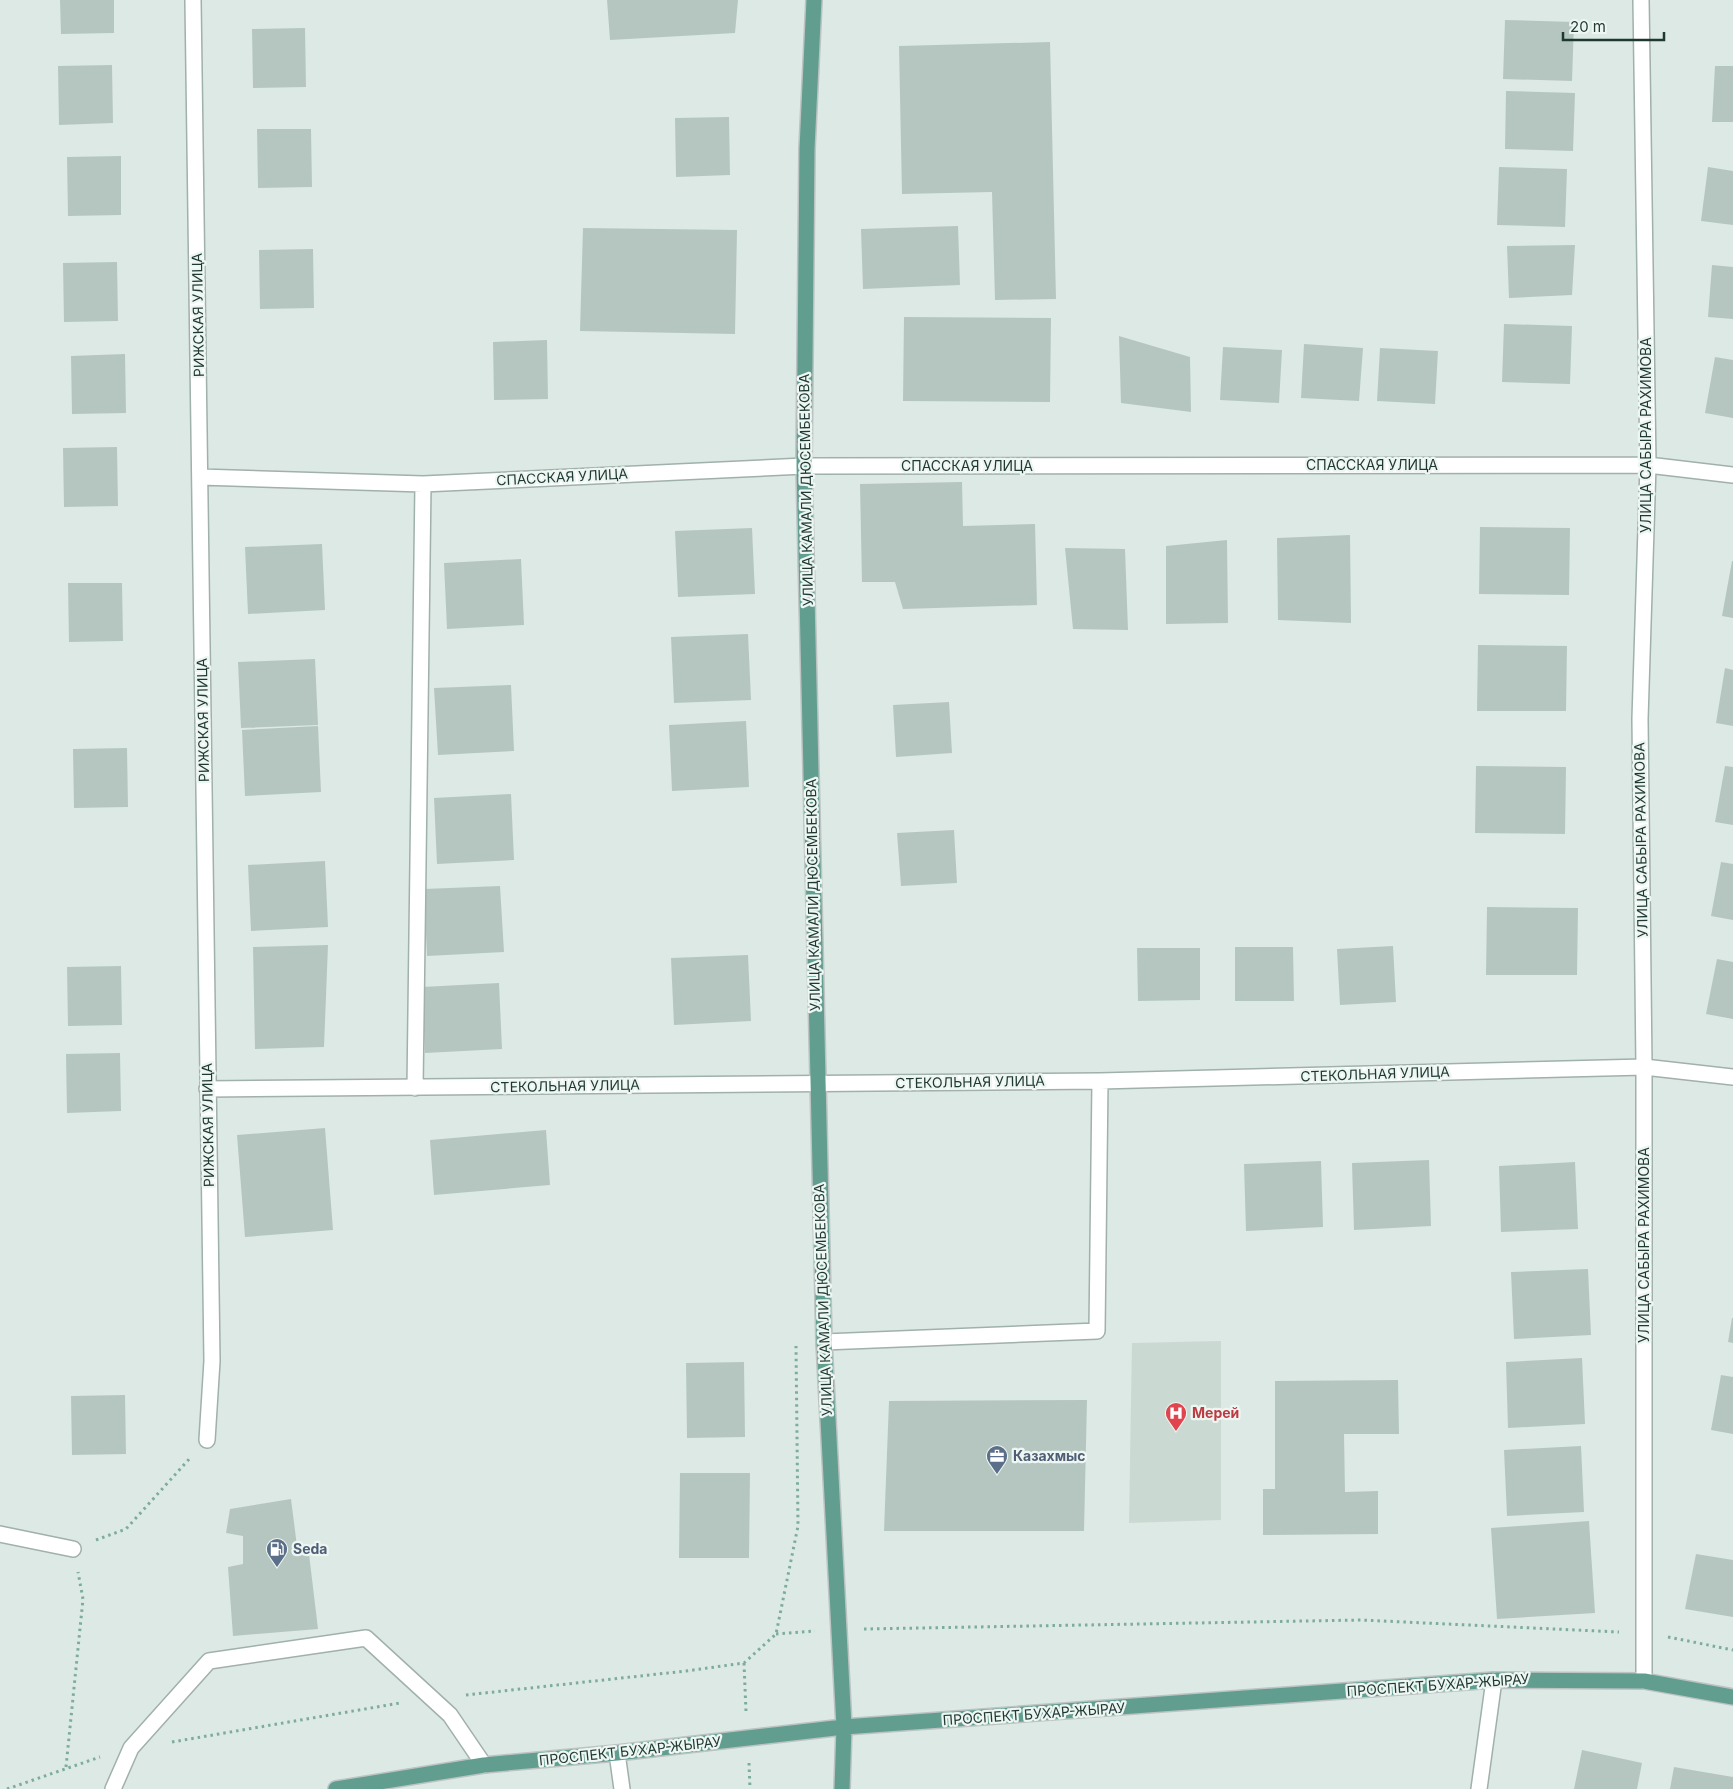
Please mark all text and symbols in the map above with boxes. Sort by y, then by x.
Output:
scale bar [1563,10,1664,42]
text: 20 m [1570,17,1606,36]
street label: РИЖСКАЯ УЛИЦА [188,252,207,377]
street label: УЛИЦА САБЫРА РАХИМОВА [1637,337,1654,533]
street label: УЛИЦА КАМАЛИ ДЮСЕМБЕКОВА [795,373,816,606]
street label: СПАССКАЯ УЛИЦА [1306,456,1438,473]
street label: СПАССКАЯ УЛИЦА [901,457,1033,474]
street label: СПАССКАЯ УЛИЦА [496,465,629,488]
street label: РИЖСКАЯ УЛИЦА [193,657,212,782]
street label: УЛИЦА САБЫРА РАХИМОВА [1630,742,1651,938]
street label: УЛИЦА КАМАЛИ ДЮСЕМБЕКОВА [802,778,823,1011]
street label: РИЖСКАЯ УЛИЦА [198,1062,217,1187]
street label: СТЕКОЛЬНАЯ УЛИЦА [1300,1062,1450,1085]
street label: СТЕКОЛЬНАЯ УЛИЦА [895,1072,1045,1091]
street label: СТЕКОЛЬНАЯ УЛИЦА [490,1076,640,1095]
street label: УЛИЦА САБЫРА РАХИМОВА [1635,1147,1652,1343]
street label: УЛИЦА КАМАЛИ ДЮСЕМБЕКОВА [810,1183,835,1417]
hospital icon: Мерей [1164,1401,1188,1432]
place label: Мерей [1192,1404,1239,1421]
office icon: Казахмыс [985,1444,1009,1475]
place label: Казахмыс [1013,1447,1086,1464]
fuel station icon: Seda [265,1537,289,1568]
place label: Seda [293,1540,327,1557]
street label: ПРОСПЕКТ БУХАР-ЖЫРАУ [1346,1670,1530,1699]
street label: ПРОСПЕКТ БУХАР-ЖЫРАУ [942,1699,1126,1728]
street label: ПРОСПЕКТ БУХАР-ЖЫРАУ [538,1732,722,1769]

